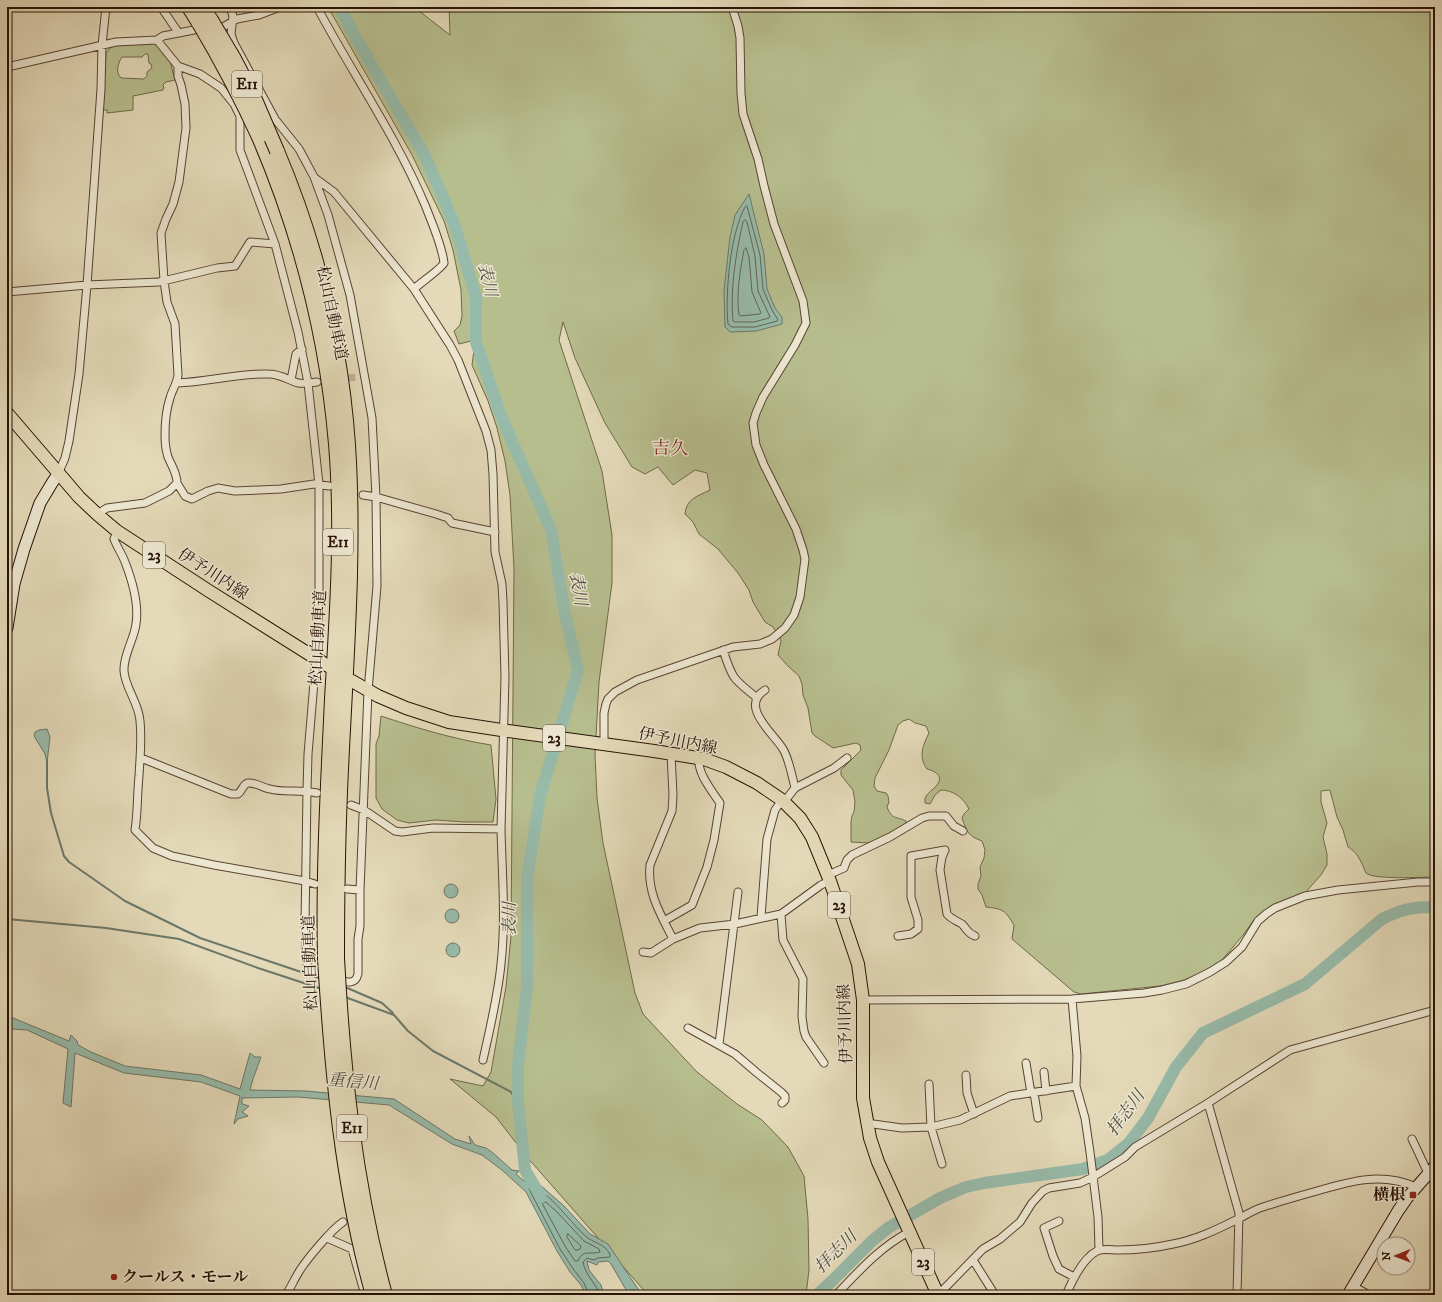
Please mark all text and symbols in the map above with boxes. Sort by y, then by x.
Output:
road number: E11 [232,71,262,97]
water label: 表川 [472,261,502,301]
street label: 松山自動車道 [312,264,352,362]
district label: 吉久 [652,438,688,460]
road number: E11 [323,529,353,555]
road number: 23 [143,542,165,568]
street label: 伊予川内線 [174,544,252,604]
water label: 表川 [564,570,592,610]
street label: 松山自動車道 [306,590,330,686]
street label: 伊予川内線 [637,724,719,758]
road number: 23 [543,725,565,751]
road number: 23 [828,892,850,918]
water label: 表川 [499,900,521,936]
street label: 松山自動車道 [298,915,322,1011]
street label: 伊予川内線 [834,984,856,1064]
water label: 重信川 [327,1069,381,1095]
water label: 拝志川 [1102,1084,1151,1140]
road number: E11 [337,1115,367,1141]
place label: 横根 [1373,1185,1406,1205]
marker: 横根 [1408,1190,1418,1200]
water label: 拝志川 [810,1225,863,1278]
north arrow [1376,1236,1416,1276]
road number: 23 [912,1249,934,1275]
text: N [1380,1252,1394,1261]
place label: クールス・モール [122,1267,248,1287]
marker: クールス・モール [109,1272,119,1282]

